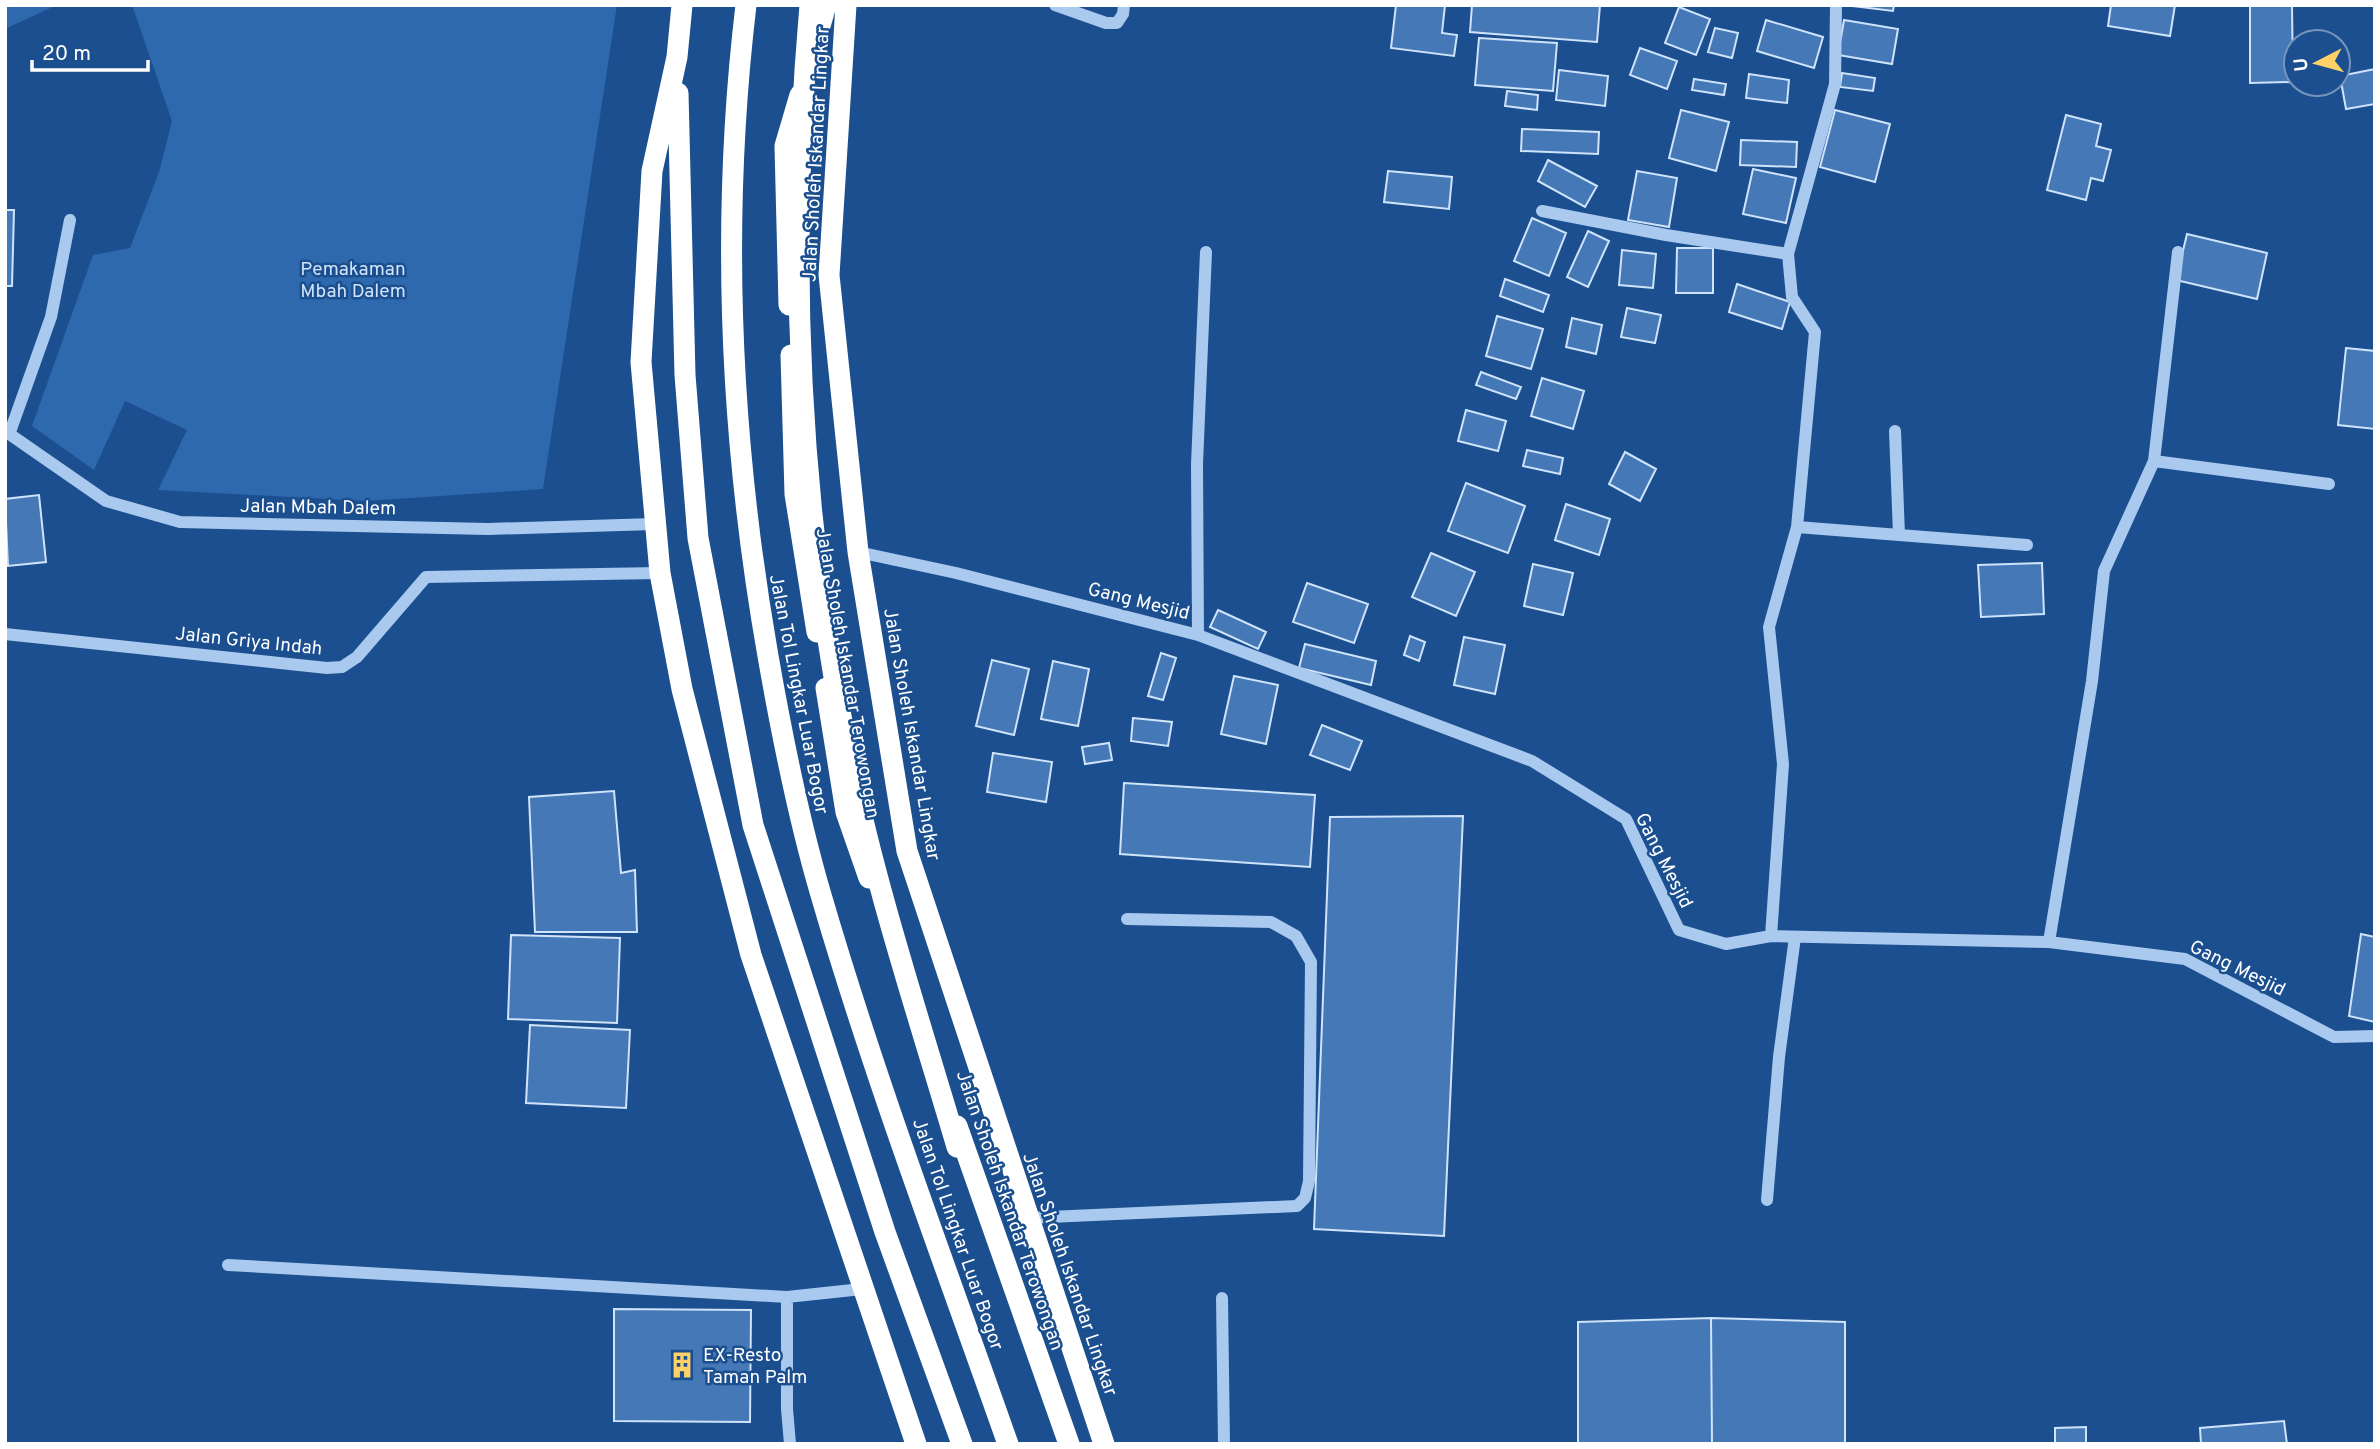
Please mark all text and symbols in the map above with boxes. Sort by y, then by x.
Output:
street label: Jalan Sholeh Iskandar Lingkar [798,25,836,283]
scale bar [32,28,147,72]
north arrow [2282,28,2352,98]
text: 20 m [42,41,91,68]
text: U [2289,57,2315,73]
park label: Pemakaman Mbah Dalem [300,258,406,304]
street label: Jalan Mbah Dalem [240,495,396,521]
street label: Jalan Sholeh Iskandar Terowongan [810,526,884,820]
street label: Jalan Tol Lingkar Luar Bogor [763,572,833,817]
street label: Gang Mesjid [1085,578,1192,626]
street label: Jalan Sholeh Iskandar Lingkar [877,606,945,863]
street label: Jalan Griya Indah [174,622,324,662]
street label: Gang Mesjid [1629,809,1698,913]
street label: Gang Mesjid [2185,935,2289,1002]
street label: Jalan Sholeh Iskandar Terowongan [950,1067,1068,1354]
street label: Jalan Tol Lingkar Luar Bogor [906,1115,1008,1354]
street label: Jalan Sholeh Iskandar Lingkar [1016,1150,1122,1400]
place label: EX-Resto Taman Palm [703,1344,807,1390]
building icon: EX-Resto Taman Palm [667,1350,697,1380]

